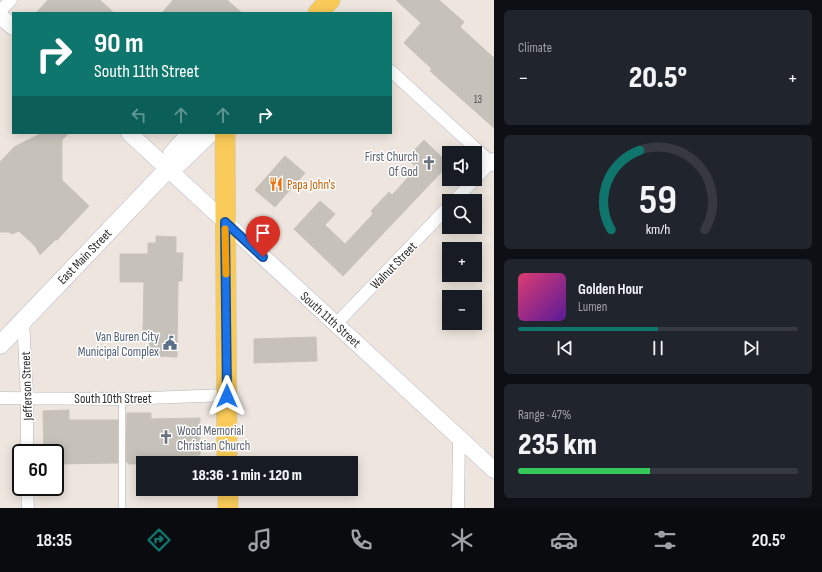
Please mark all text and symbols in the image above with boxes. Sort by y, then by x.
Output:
text: 90 m [94,27,144,60]
icon: right [28,28,80,80]
text: Climate [518,40,552,56]
text: 20.5° [629,60,687,96]
text: South 11th Street [94,61,199,82]
text: − [518,65,529,92]
text: + [787,65,798,92]
house number: 13 [474,93,483,106]
icon: left [128,104,150,126]
icon: ahead [170,104,192,126]
icon: ahead [212,104,234,126]
icon: right [254,104,276,126]
map controls [442,146,482,330]
button: sound [442,146,482,186]
place label: First Church Of God [365,149,418,180]
church icon: First Church Of God [421,155,437,171]
restaurant icon: Papa John's [268,176,284,192]
text: 59 [639,176,677,225]
place label: Papa John's [287,177,336,193]
button: search [442,194,482,234]
pin [246,216,280,257]
text: km/h [646,220,670,237]
icon: arrive [252,222,274,244]
street label: East Main Street [54,226,115,288]
street label: Walnut Street [367,239,420,293]
button: + [442,242,482,282]
text: Golden Hour [578,280,643,299]
street label: South 11th Street [297,288,364,351]
button: − [442,290,482,330]
text: Lumen [578,299,607,315]
place label: Van Buren City Municipal Complex [78,329,159,360]
public building icon: Van Buren City Municipal Complex [162,335,178,351]
icon: previous [554,337,576,359]
icon: pause [647,337,669,359]
icon: next [740,337,762,359]
street label: Jefferson Street [18,351,36,422]
position arrow [206,375,248,417]
street label: South 10th Street [74,391,152,407]
text: Range · 47% [518,407,571,423]
place label: Wood Memorial Christian Church [177,423,250,454]
text: 235 km [518,427,597,463]
church icon: Wood Memorial Christian Church [158,429,174,445]
speed limit sign: 60 [12,444,64,496]
text: 18:36 · 1 min · 120 m [192,466,302,485]
icon: directions [145,526,173,554]
icon: music [246,526,274,554]
icon: phone [347,526,375,554]
icon: climate [448,526,476,554]
icon: car [550,526,578,554]
icon: filters [651,526,679,554]
text: 18:35 [37,530,72,551]
text: 20.5° [752,530,785,551]

